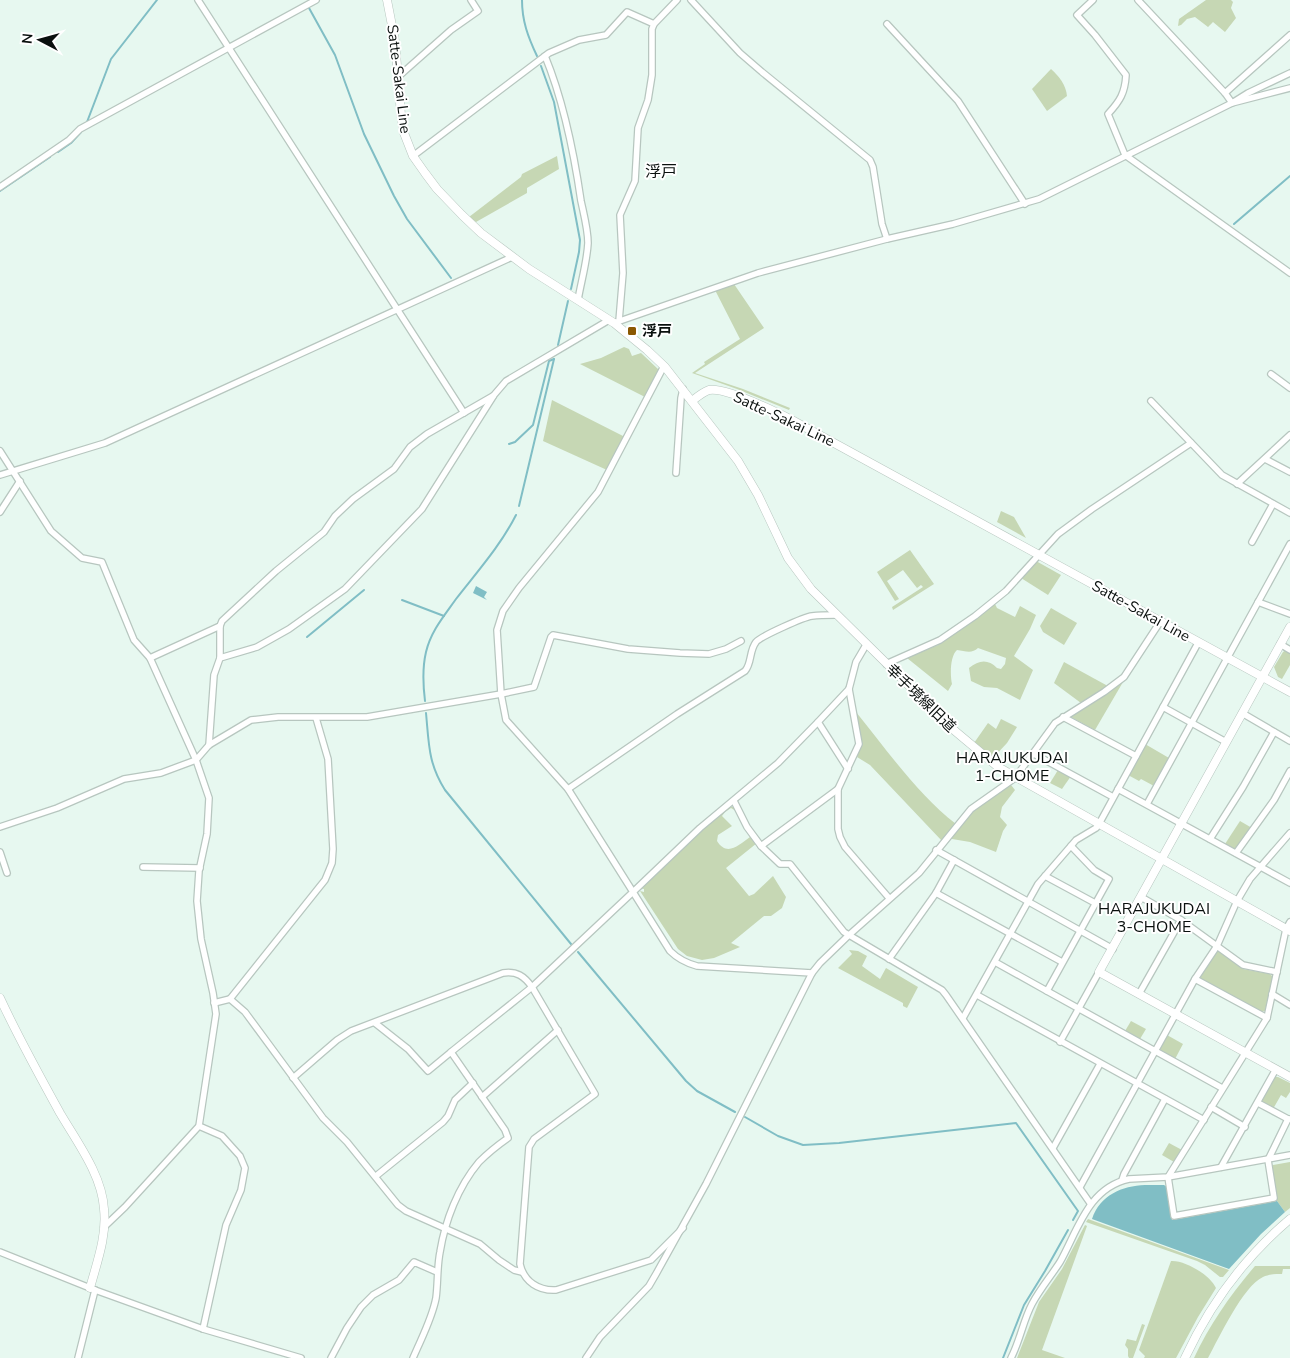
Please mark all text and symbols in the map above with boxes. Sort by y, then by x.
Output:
north arrow [15,15,65,65]
street label: Satte-Sakai Line [382,23,416,135]
text: N [18,32,38,45]
district label: 浮戸 [645,161,677,183]
place label: 浮戸 [642,321,672,341]
marker: 浮戸 [626,325,638,337]
street label: Satte-Sakai Line [730,387,838,451]
street label: Satte-Sakai Line [1088,576,1194,646]
street label: 幸手境線旧道 [882,660,960,736]
district label: HARAJUKUDAI 1-CHOME [956,747,1068,787]
district label: HARAJUKUDAI 3-CHOME [1098,898,1210,938]

